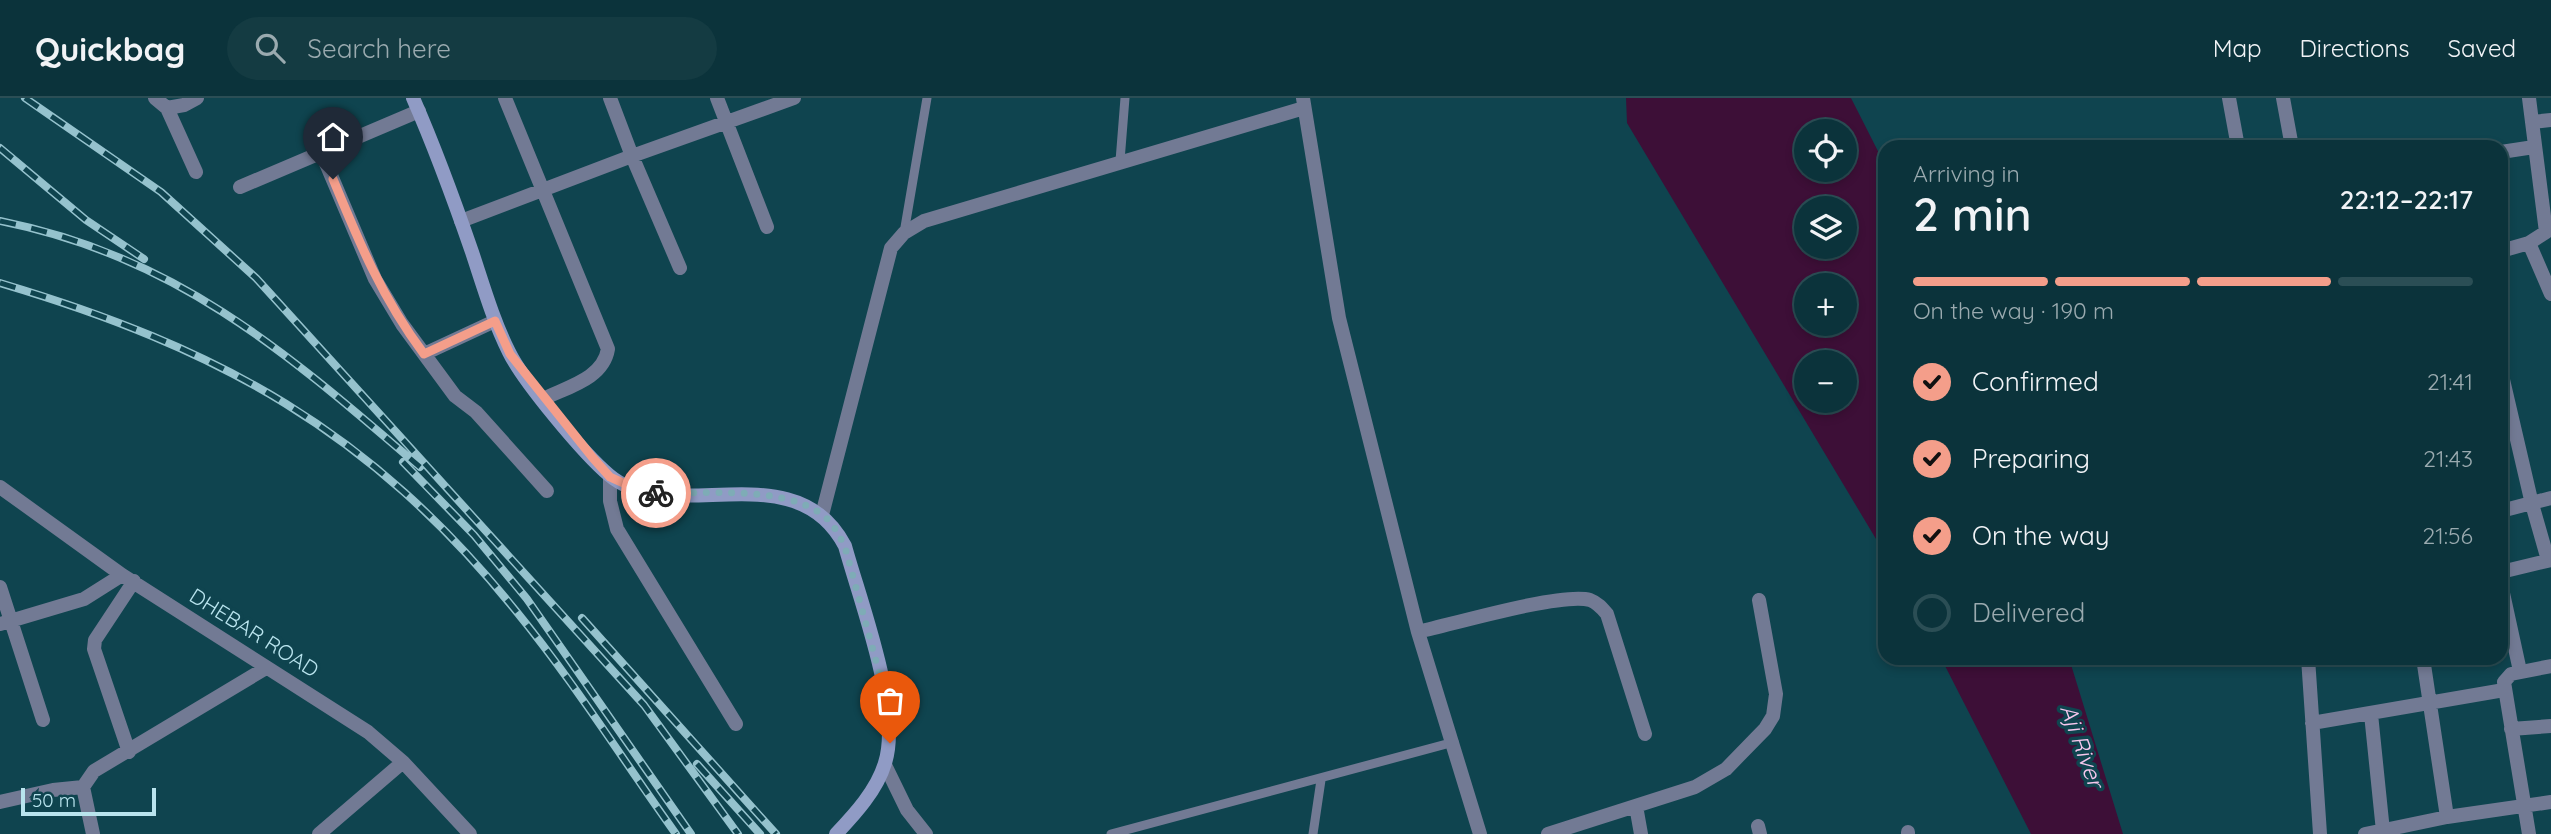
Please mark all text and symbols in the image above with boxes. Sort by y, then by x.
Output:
search box [227,17,717,80]
text: Quickbag [35,28,185,69]
icon: search [251,29,289,67]
text: Search here [307,32,451,65]
text: Map [2213,33,2262,63]
text: Directions [2300,33,2410,63]
text: Saved [2448,33,2516,63]
pin [303,107,363,179]
icon: home [314,118,352,156]
map controls [1794,119,1857,413]
button: locate [1794,119,1857,182]
text: Arriving in [1913,159,2020,188]
text: 22:12–22:17 [2340,183,2473,216]
text: 2 min [1913,185,2032,243]
button: layers [1794,196,1857,259]
button: + [1794,273,1857,336]
text: On the way · 190 m [1913,296,2114,325]
button: − [1794,350,1857,413]
icon: check [1913,363,1951,401]
text: Confirmed [1972,365,2099,398]
text: 21:41 [2427,367,2473,396]
icon: check [1913,440,1951,478]
text: Preparing [1972,442,2090,475]
text: 21:43 [2423,444,2473,473]
courier [621,458,691,528]
icon: bike [637,474,675,512]
icon: check [1913,517,1951,555]
text: On the way [1972,519,2110,552]
text: 21:56 [2423,521,2473,550]
street label: DHEBAR ROAD [185,582,324,682]
text: Delivered [1972,596,2085,629]
pin [860,671,920,743]
icon: bag [871,682,909,720]
water label: Aji River [2054,700,2112,794]
scale bar [21,785,156,817]
text: 50 m [32,788,76,812]

